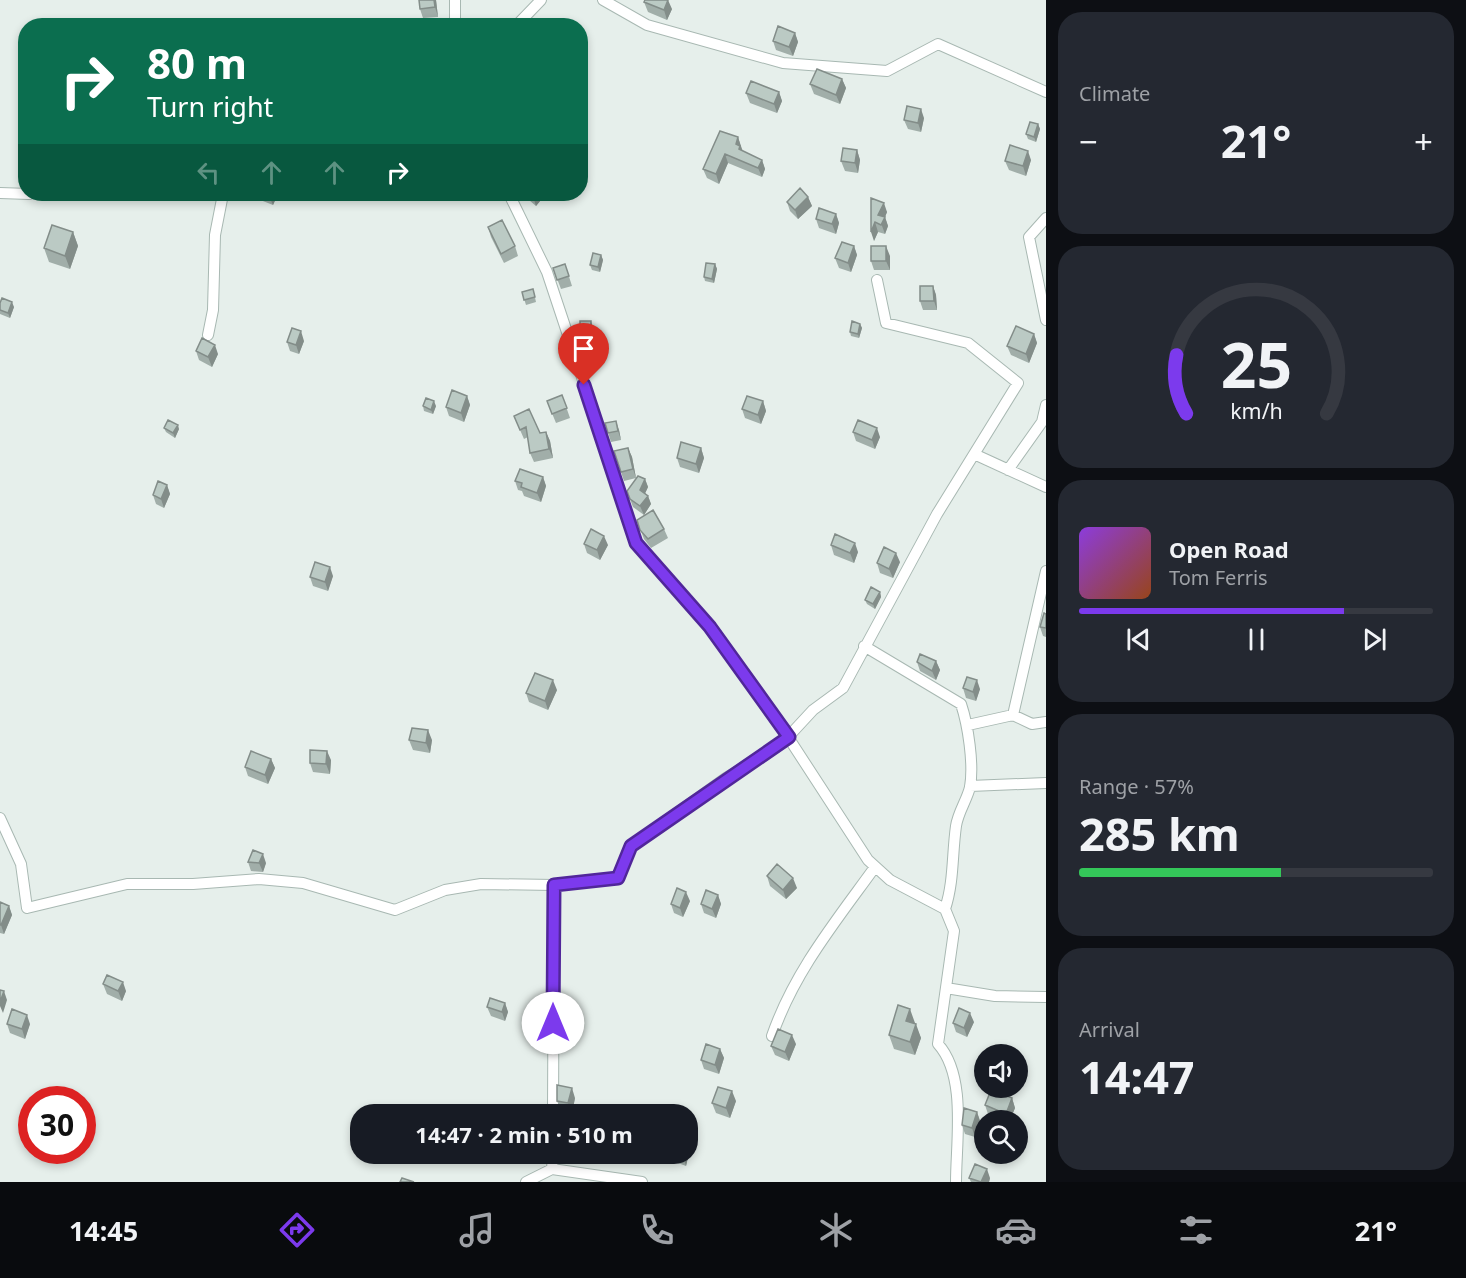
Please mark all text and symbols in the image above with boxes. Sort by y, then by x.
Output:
text: 80 m [147,34,247,91]
icon: right [48,42,126,120]
text: Climate [1079,80,1150,107]
text: Turn right [147,88,273,125]
text: 21° [1221,110,1291,171]
text: − [1079,119,1098,164]
text: + [1414,119,1433,164]
icon: left [192,156,225,189]
icon: ahead [255,156,288,189]
icon: ahead [318,156,351,189]
icon: right [381,156,414,189]
text: 25 [1220,321,1292,406]
pin [558,323,609,385]
icon: arrive [567,332,600,365]
text: km/h [1230,396,1282,425]
text: Open Road [1169,534,1289,564]
text: Tom Ferris [1169,564,1268,591]
icon: previous [1122,623,1155,656]
icon: pause [1240,623,1273,656]
icon: next [1358,623,1391,656]
text: Range · 57% [1079,773,1194,800]
text: 285 km [1079,803,1240,864]
position arrow [521,991,585,1055]
text: Arrival [1079,1016,1140,1043]
map controls [974,1044,1028,1164]
button: sound [974,1044,1028,1098]
text: 14:47 [1079,1046,1195,1107]
speed limit sign: 30 [18,1086,96,1164]
button: search [974,1110,1028,1164]
text: 14:47 · 2 min · 510 m [415,1119,633,1149]
icon: directions [276,1209,318,1251]
icon: music [456,1209,498,1251]
icon: phone [636,1209,678,1251]
icon: climate [815,1209,857,1251]
icon: car [995,1209,1037,1251]
icon: filters [1175,1209,1217,1251]
text: 14:45 [69,1212,138,1249]
text: 21° [1355,1212,1397,1249]

